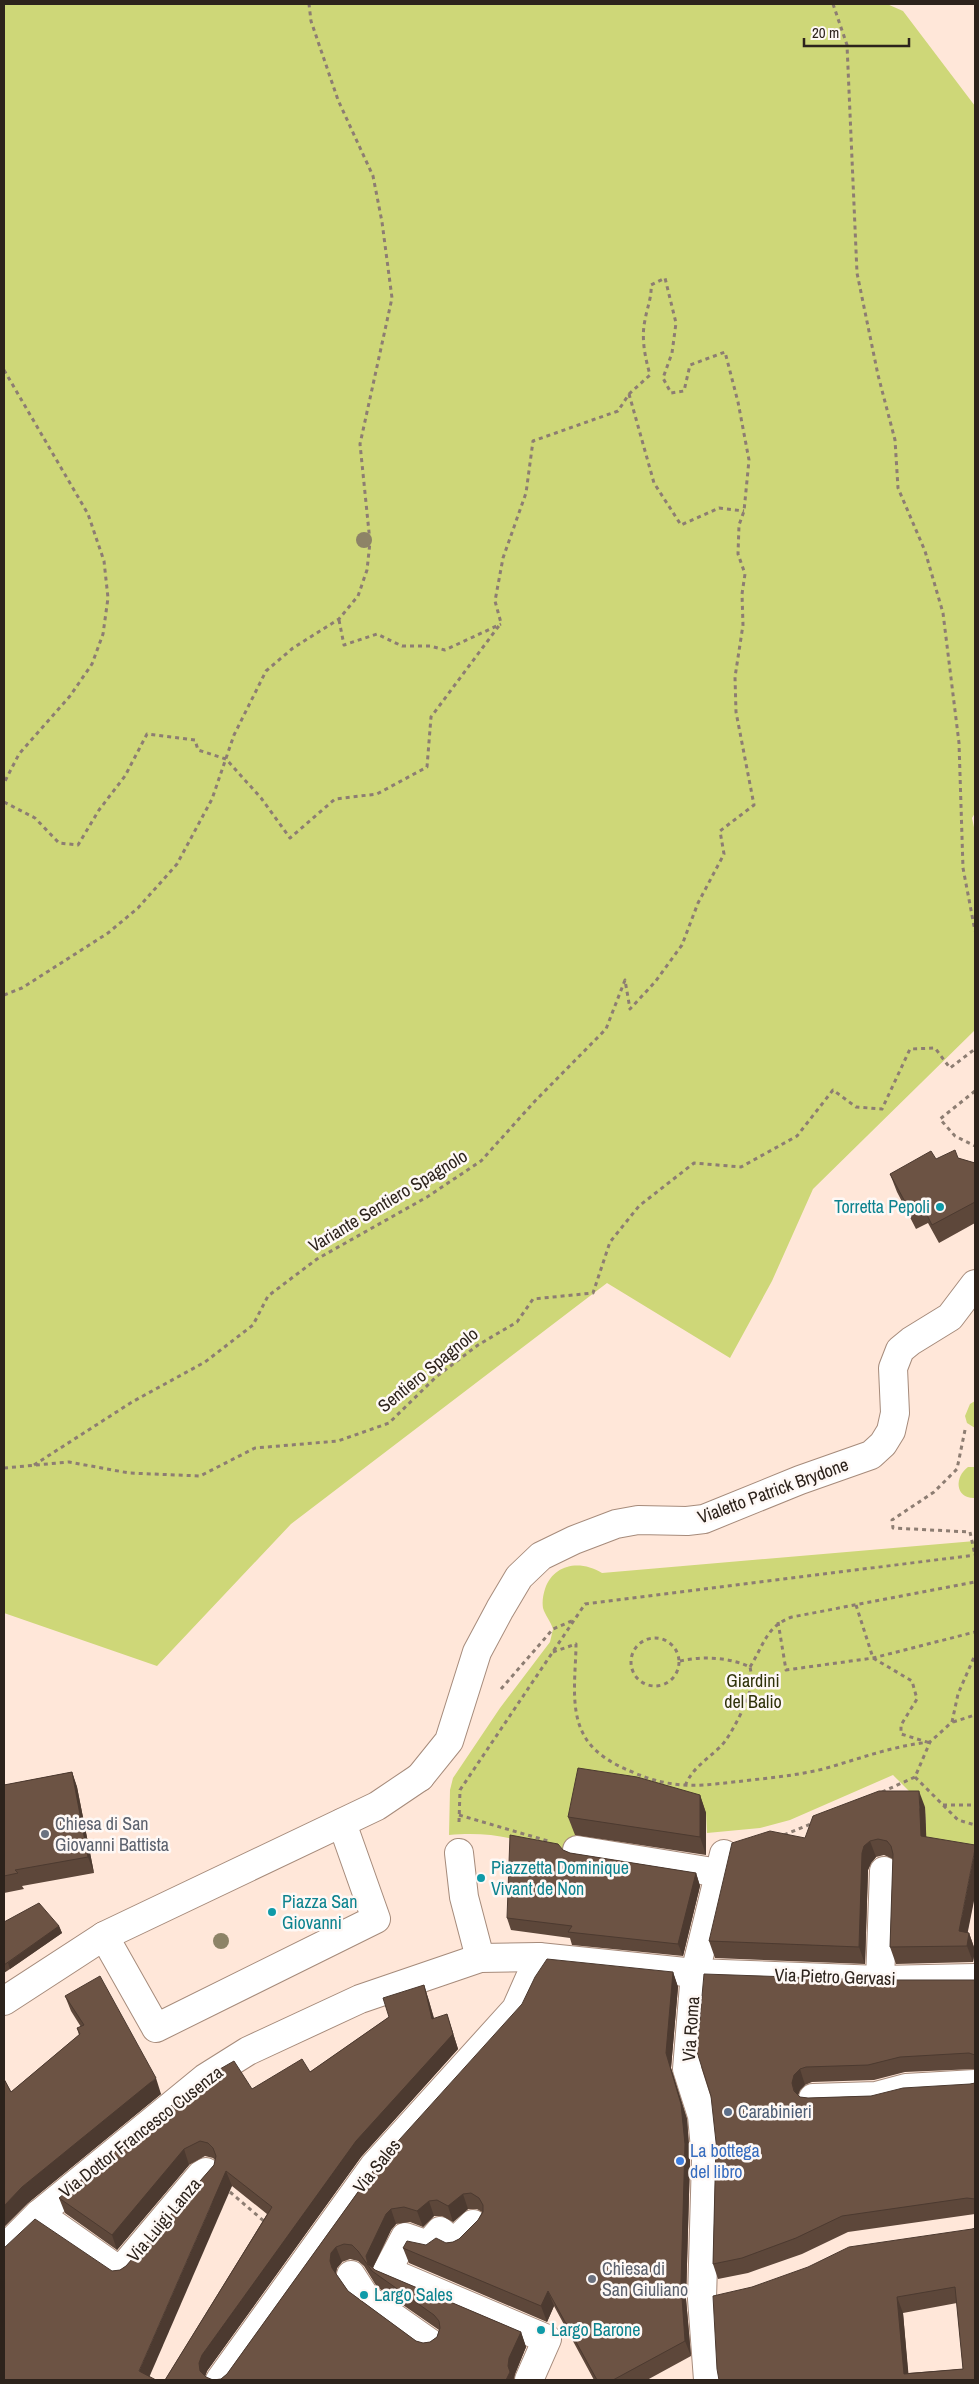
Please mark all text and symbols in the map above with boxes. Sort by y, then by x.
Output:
scale bar [804,15,909,47]
text: 20 m [812,22,839,43]
street label: Variante Sentiero Spagnolo [304,1143,472,1258]
place label: Torretta Pepoli [834,1194,930,1219]
marker: Torretta Pepoli [934,1201,946,1213]
street label: Sentiero Spagnolo [372,1321,483,1418]
street label: Vialetto Patrick Brydone [694,1452,852,1529]
park label: Giardini del Balio [724,1668,782,1714]
place label: Chiesa di San Giovanni Battista [55,1811,169,1857]
marker: Chiesa di San Giovanni Battista [39,1828,51,1840]
place label: Piazzetta Dominique Vivant de Non [491,1855,629,1901]
marker: Piazzetta Dominique Vivant de Non [475,1872,487,1884]
place label: Piazza San Giovanni [282,1889,358,1935]
marker: Piazza San Giovanni [266,1906,278,1918]
street label: Via Pietro Gervasi [774,1962,896,1991]
street label: Via Roma [676,1995,705,2062]
street label: Via Dottor Francesco Cusenza [54,2060,228,2204]
place label: Carabinieri [738,2099,812,2124]
marker: Carabinieri [722,2106,734,2118]
street label: Via Sales [347,2133,406,2198]
place label: La bottega del libro [690,2138,760,2184]
marker: La bottega del libro [674,2155,686,2167]
street label: Via Luigi Lanza [121,2172,206,2267]
place label: Chiesa di San Giuliano [602,2256,688,2302]
marker: Chiesa di San Giuliano [586,2273,598,2285]
place label: Largo Sales [374,2282,453,2307]
marker: Largo Sales [358,2289,370,2301]
place label: Largo Barone [551,2317,640,2342]
marker: Largo Barone [535,2324,547,2336]

